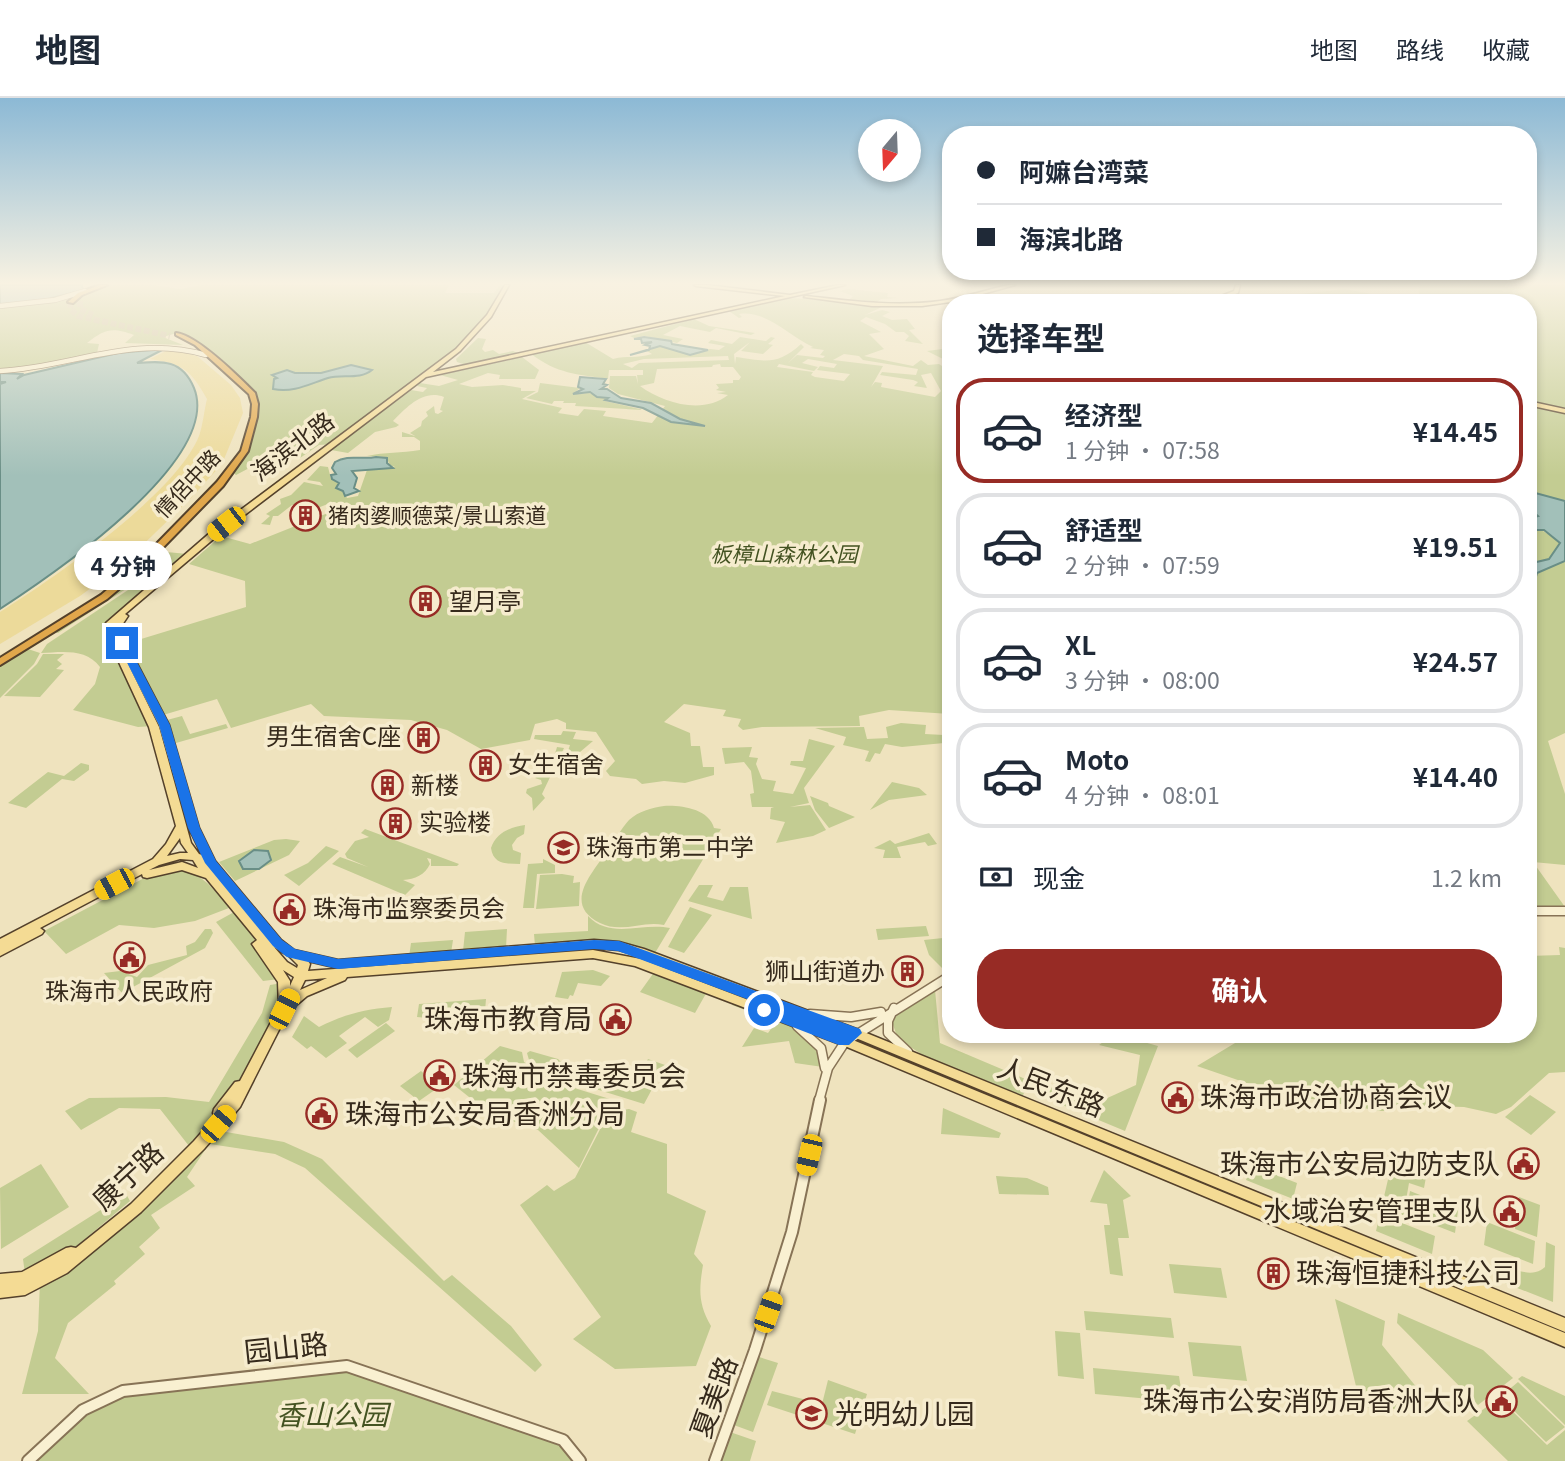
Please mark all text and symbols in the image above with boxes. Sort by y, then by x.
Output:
text: 地图 [35,24,101,72]
text: 地图 [1310,31,1358,66]
text: 路线 [1396,31,1444,66]
text: 收藏 [1482,31,1530,66]
north arrow [858,119,920,182]
map controls [858,119,921,182]
text: 阿嫲台湾菜 [1019,152,1149,189]
text: 海滨北路 [1019,219,1123,256]
text: 选择车型 [977,313,1105,359]
text: 经济型 [1065,395,1143,432]
icon: car [981,399,1044,462]
street label: 海滨北路 [243,402,340,488]
text: ¥14.45 [1413,412,1498,449]
text: 1 分钟 · 07:58 [1065,432,1220,466]
street label: 情侶中路 [147,442,226,524]
building icon: 猪肉婆顺德菜/景山索道 [288,499,322,533]
place label: 猪肉婆顺德菜/景山索道 [328,499,546,529]
car [203,503,250,545]
text: 舒适型 [1065,510,1143,547]
icon: car [981,514,1044,577]
text: ¥19.51 [1413,527,1498,564]
park label: 板樟山森林公园 [711,538,860,568]
callout: 4 分钟 [73,542,171,590]
text: 2 分钟 · 07:59 [1065,547,1220,581]
text: 4 分钟 [91,548,155,582]
place label: 望月亭 [449,582,521,617]
building icon: 望月亭 [409,585,443,619]
text: XL [1065,625,1096,662]
route end [106,627,138,659]
icon: car [981,629,1044,692]
text: ¥24.57 [1413,642,1498,679]
text: 3 分钟 · 08:00 [1065,662,1220,696]
place label: 男生宿舍C座 [266,717,401,752]
building icon: 男生宿舍C座 [407,720,441,754]
text: Moto [1065,740,1129,777]
icon: car [981,744,1044,807]
place label: 女生宿舍 [508,745,604,780]
building icon: 女生宿舍 [468,748,502,782]
text: ¥14.40 [1413,757,1498,794]
place label: 新楼 [411,766,459,801]
building icon: 新楼 [371,769,405,803]
text: 4 分钟 · 08:01 [1065,777,1220,811]
place label: 实验楼 [419,803,491,838]
building icon: 实验楼 [379,806,413,840]
place label: 珠海市第二中学 [586,828,754,863]
school or university icon: 珠海市第二中学 [546,831,580,865]
icon: cash [977,858,1015,896]
text: 现金 [1033,858,1085,895]
text: 1.2 km [1431,860,1502,894]
car [91,865,138,903]
place label: 珠海市监察委员会 [313,889,505,924]
public building icon: 珠海市监察委员会 [273,892,307,926]
public building icon: 珠海市人民政府 [112,941,146,975]
button: 确认 [977,949,1502,1029]
place label: 狮山街道办 [765,952,885,987]
building icon: 狮山街道办 [891,955,925,989]
place label: 珠海市人民政府 [45,972,213,1007]
car [266,986,303,1032]
route start [748,994,780,1026]
place label: 珠海市教育局 [424,997,592,1037]
public building icon: 珠海市教育局 [598,1002,632,1036]
street label: 人民东路 [992,1046,1111,1125]
place label: 珠海市禁毒委员会 [462,1054,686,1094]
public building icon: 珠海市禁毒委员会 [422,1059,456,1093]
place label: 珠海市政治协商会议 [1200,1075,1452,1115]
public building icon: 珠海市政治协商会议 [1160,1080,1194,1114]
place label: 珠海市公安局香洲分局 [345,1092,625,1132]
public building icon: 珠海市公安局香洲分局 [305,1097,339,1131]
car [197,1101,240,1147]
street label: 康宁路 [82,1131,171,1218]
car [795,1132,824,1178]
place label: 珠海市公安局边防支队 [1220,1142,1500,1182]
public building icon: 珠海市公安局边防支队 [1506,1147,1540,1181]
place label: 水域治安管理支队 [1263,1189,1487,1229]
public building icon: 水域治安管理支队 [1493,1194,1527,1228]
place label: 珠海恒捷科技公司 [1296,1251,1520,1291]
building icon: 珠海恒捷科技公司 [1256,1256,1290,1290]
car [752,1289,785,1335]
street label: 园山路 [242,1322,330,1370]
street label: 夏美路 [679,1350,745,1443]
place label: 珠海市公安消防局香洲大队 [1143,1379,1479,1419]
public building icon: 珠海市公安消防局香洲大队 [1485,1384,1519,1418]
place label: 光明幼儿园 [835,1392,975,1432]
park label: 香山公园 [276,1393,392,1433]
school or university icon: 光明幼儿园 [795,1397,829,1431]

